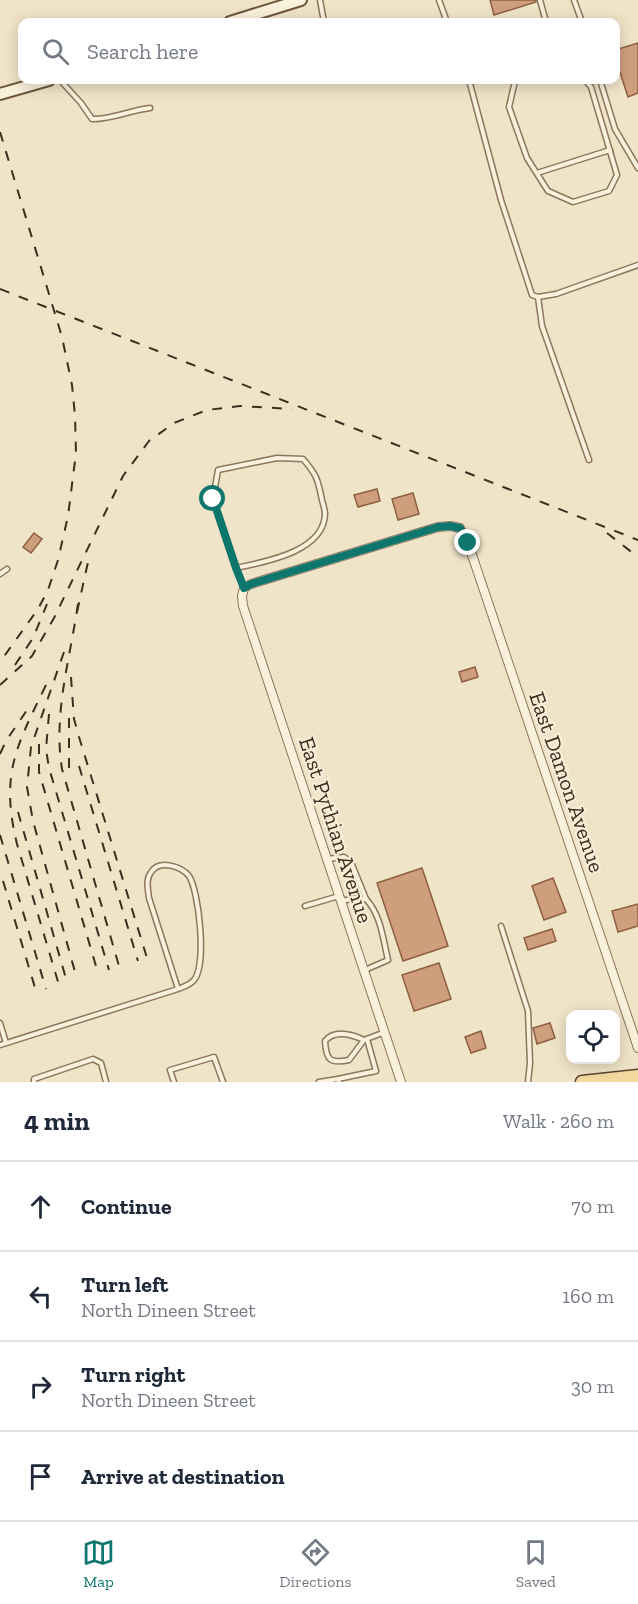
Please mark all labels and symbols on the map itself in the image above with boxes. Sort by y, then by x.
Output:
route start [199,485,225,511]
route end [454,529,480,555]
street label: East Damon Avenue [523,688,611,876]
street label: East Pythian Avenue [293,734,379,926]

